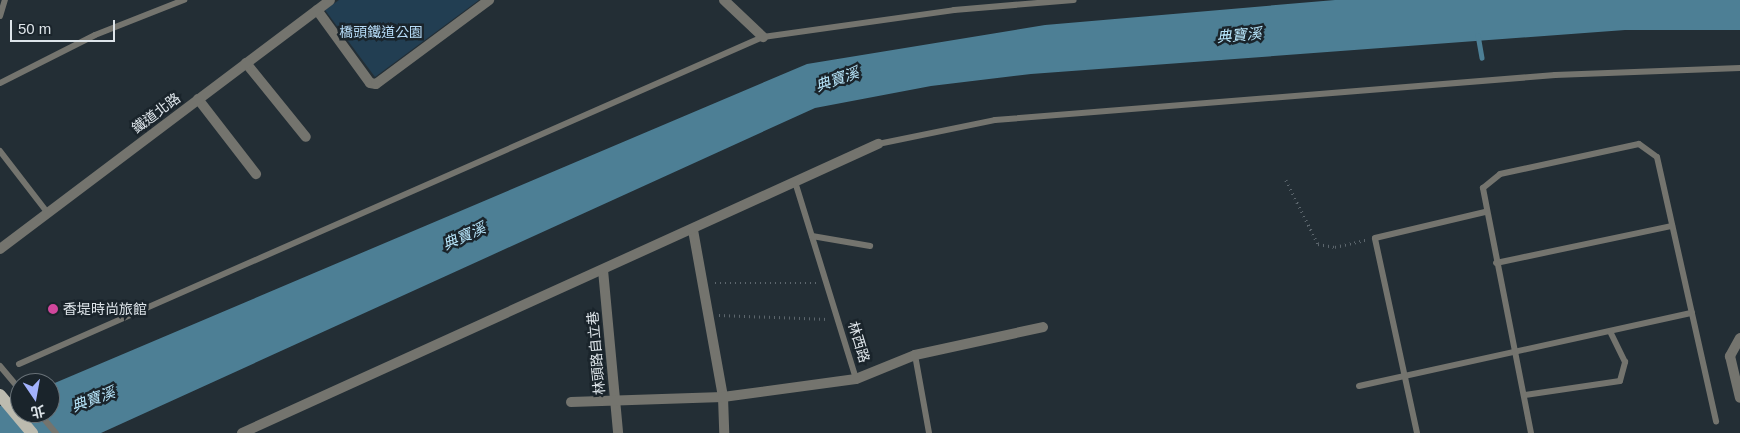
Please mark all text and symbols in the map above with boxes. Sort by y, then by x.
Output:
scale bar [12,10,118,42]
text: 50 m [18,20,51,37]
park label: 橋頭鐵道公園 [339,24,423,40]
water label: 典寶溪 [1216,24,1262,46]
water label: 典寶溪 [813,63,861,95]
street label: 鐵道北路 [129,89,183,137]
water label: 典寶溪 [440,219,488,253]
place label: 香堤時尚旅館 [63,301,147,317]
marker: 香堤時尚旅館 [47,303,59,315]
street label: 林頭路自立巷 [584,310,608,396]
street label: 林西路 [845,319,873,365]
north arrow [10,373,60,423]
water label: 典寶溪 [69,383,117,415]
text: 北 [29,402,46,421]

